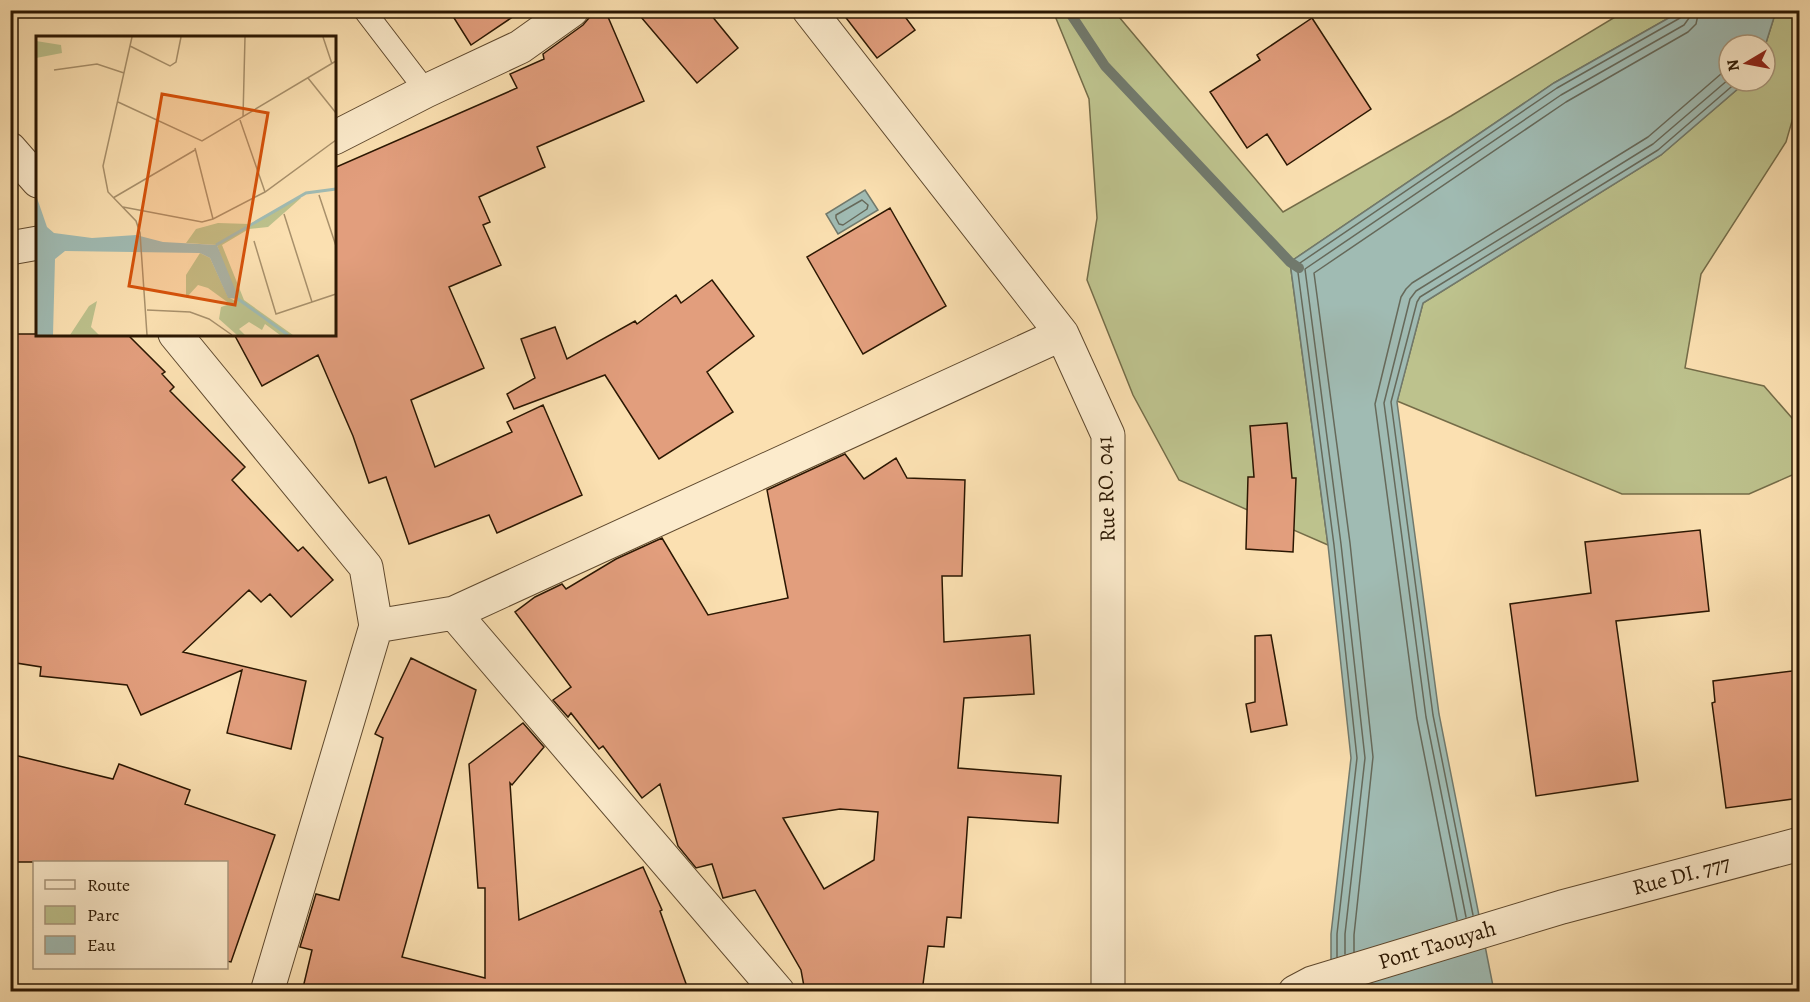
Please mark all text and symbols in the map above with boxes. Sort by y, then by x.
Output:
north arrow [1717,33,1777,93]
inset map [36,36,336,336]
text: N [1721,57,1745,73]
street label: Rue RO. 041 [1089,435,1123,543]
street label: Rue DI. 777 [1629,848,1734,903]
legend [33,861,228,969]
text: Route [87,873,130,897]
text: Parc [87,903,119,927]
street label: Pont Taouyah [1375,913,1500,977]
text: Eau [87,933,116,957]

